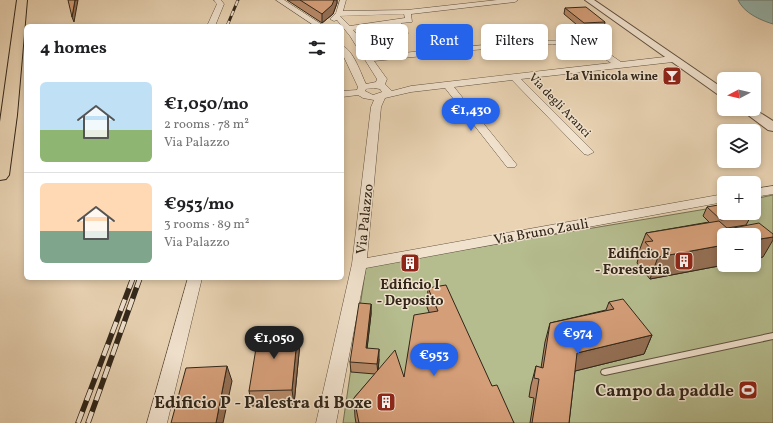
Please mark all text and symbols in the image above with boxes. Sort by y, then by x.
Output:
chip: Buy [356,24,408,60]
chip: Rent [416,24,473,60]
chip: Filters [481,24,548,60]
chip: New [556,24,612,60]
text: 4 homes [40,37,107,60]
icon: filters [306,37,328,59]
bar icon: La Vinicola wine [661,65,683,87]
place label: La Vinicola wine [565,69,658,85]
street label: Via degli Aranci [525,70,594,142]
north arrow [717,72,761,116]
map controls [717,72,761,272]
text: €1,050/mo [164,93,249,116]
icon: home [72,98,120,146]
pin: €1,430 [438,98,504,132]
text: €1,430 [451,102,491,120]
text: 2 rooms · 78 m² [164,116,249,134]
button: layers [717,124,761,168]
text: Via Palazzo [164,134,230,152]
button: + [717,176,761,220]
street label: Via Palazzo [352,183,379,255]
text: €953/mo [164,193,234,216]
icon: home [72,199,120,247]
street label: Via Bruno Zauli [492,215,590,250]
text: 3 rooms · 89 m² [164,216,250,234]
button: − [717,228,761,272]
text: Via Palazzo [164,234,230,252]
place label: Edificio F - Foresteria [595,245,670,280]
building icon: Edificio F - Foresteria [673,250,695,272]
building icon: Edificio I - Deposito [399,252,421,274]
place label: Edificio I - Deposito [377,276,443,311]
pin: €974 [554,321,602,355]
text: €974 [563,325,593,343]
pin: €1,050 [241,326,307,360]
text: €1,050 [254,330,294,348]
pin: €953 [410,343,458,377]
text: €953 [419,347,449,365]
sports icon: Campo da paddle [737,379,759,401]
place label: Campo da paddle [595,380,734,403]
building icon: Edificio P - Palestra di Boxe [375,391,397,413]
place label: Edificio P - Palestra di Boxe [154,392,372,415]

